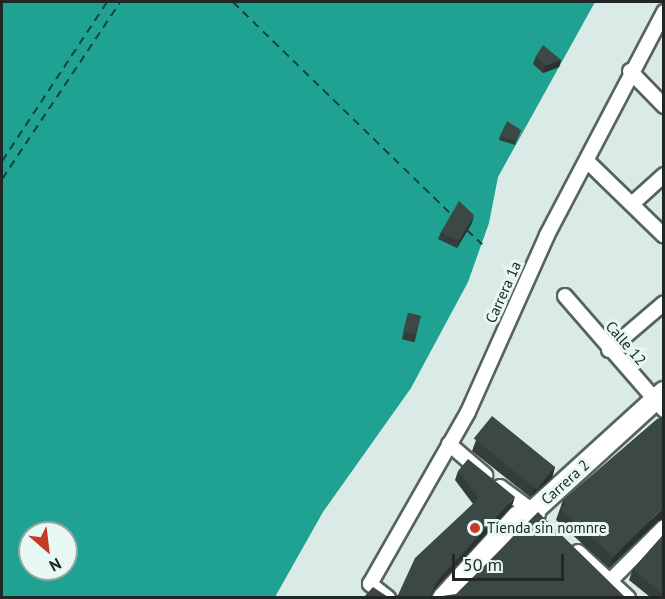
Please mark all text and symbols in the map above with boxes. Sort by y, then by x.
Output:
street label: Carrera 1a [481,258,525,326]
street label: Calle 12 [602,317,650,369]
street label: Carrera 2 [537,456,593,508]
place label: Tienda sin nomnre [487,519,607,537]
north arrow [18,521,78,581]
marker: Tienda sin nomnre [468,521,482,535]
scale bar [455,542,568,580]
text: 50 m [463,553,502,576]
text: N [46,554,65,576]

